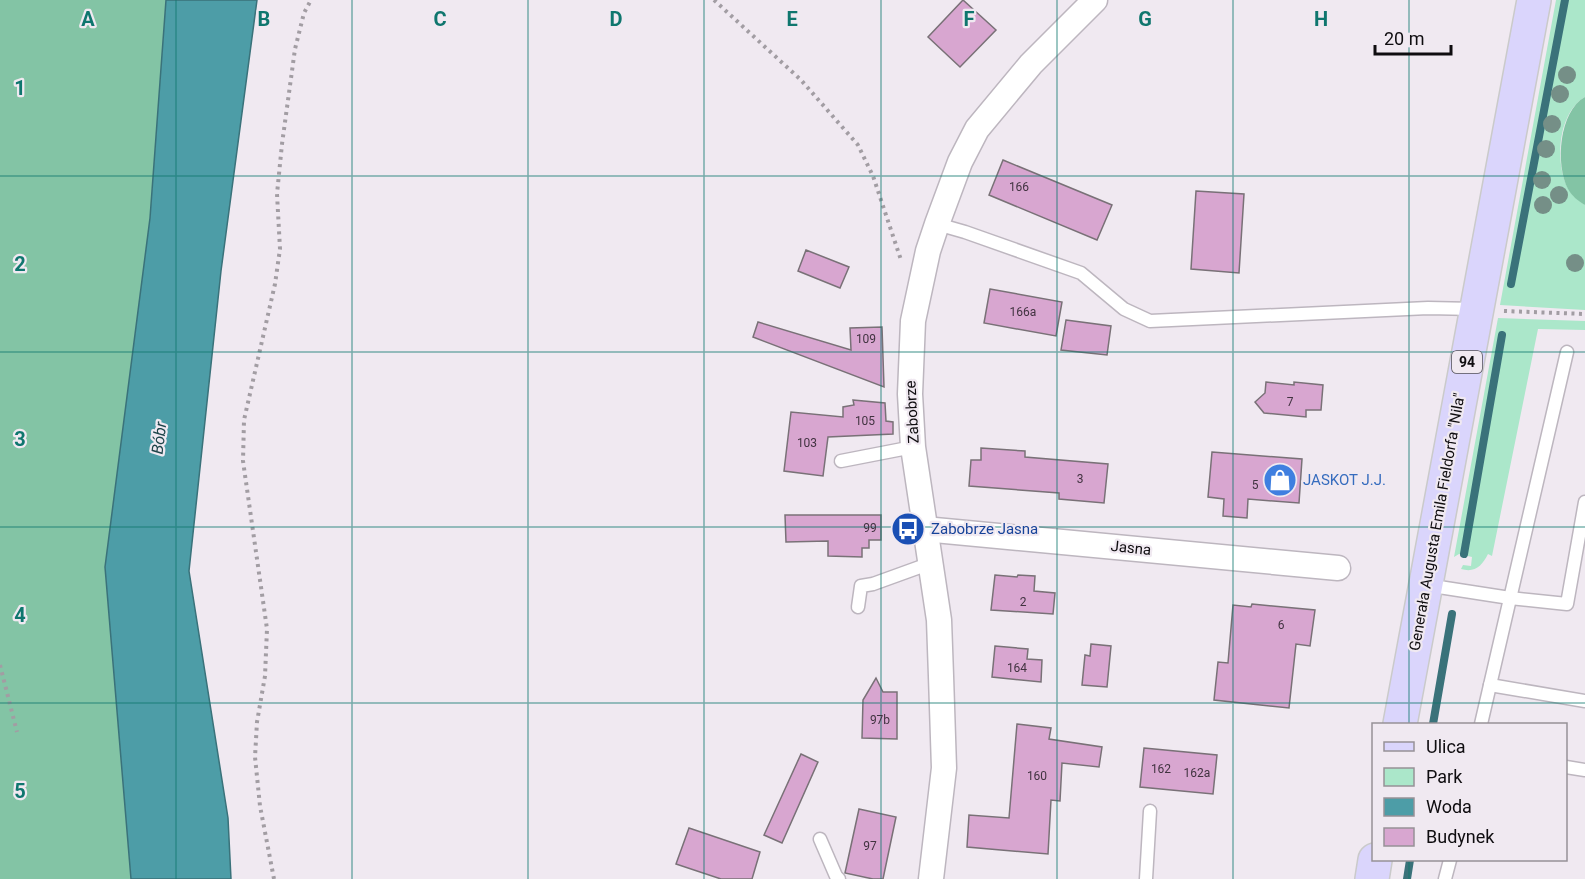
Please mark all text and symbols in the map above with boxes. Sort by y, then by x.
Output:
text: A [81,7,95,31]
text: B [258,7,270,31]
text: C [433,7,447,31]
text: D [610,7,623,31]
text: E [786,7,798,31]
text: F [964,7,975,31]
text: G [1138,7,1152,31]
text: H [1314,7,1328,31]
scale bar [1375,18,1452,56]
text: 20 m [1384,28,1424,49]
text: 1 [14,76,26,100]
house number: 166 [1009,180,1029,194]
text: 2 [14,252,26,276]
house number: 166a [1010,305,1036,319]
house number: 109 [856,332,876,346]
road number: 94 [1452,351,1482,373]
street label: Zabobrze [901,380,923,444]
street label: Generała Augusta Emila Fieldorfa "Nila" [1405,392,1469,652]
house number: 7 [1287,395,1294,409]
house number: 105 [855,414,875,428]
water label: Bóbr [148,420,171,455]
text: 3 [14,427,26,451]
house number: 103 [797,436,817,450]
shop icon: JASKOT J.J. [1262,462,1298,498]
place label: JASKOT J.J. [1303,471,1386,489]
house number: 3 [1077,472,1083,486]
house number: 5 [1252,478,1259,492]
bus stop icon: Zabobrze Jasna [890,511,926,547]
place label: Zabobrze Jasna [931,520,1038,538]
house number: 99 [863,521,877,535]
street label: Jasna [1110,537,1152,559]
house number: 2 [1020,595,1027,609]
text: 4 [14,603,26,627]
house number: 6 [1278,618,1285,632]
house number: 164 [1007,661,1027,675]
house number: 97b [870,713,890,727]
legend [1372,723,1567,861]
text: Ulica [1426,736,1466,757]
house number: 162 [1151,762,1171,776]
house number: 162a [1184,766,1210,780]
text: Park [1426,766,1463,787]
house number: 160 [1027,769,1047,783]
text: 5 [14,779,26,803]
text: Woda [1426,796,1472,817]
text: Budynek [1426,826,1495,847]
house number: 97 [863,839,877,853]

